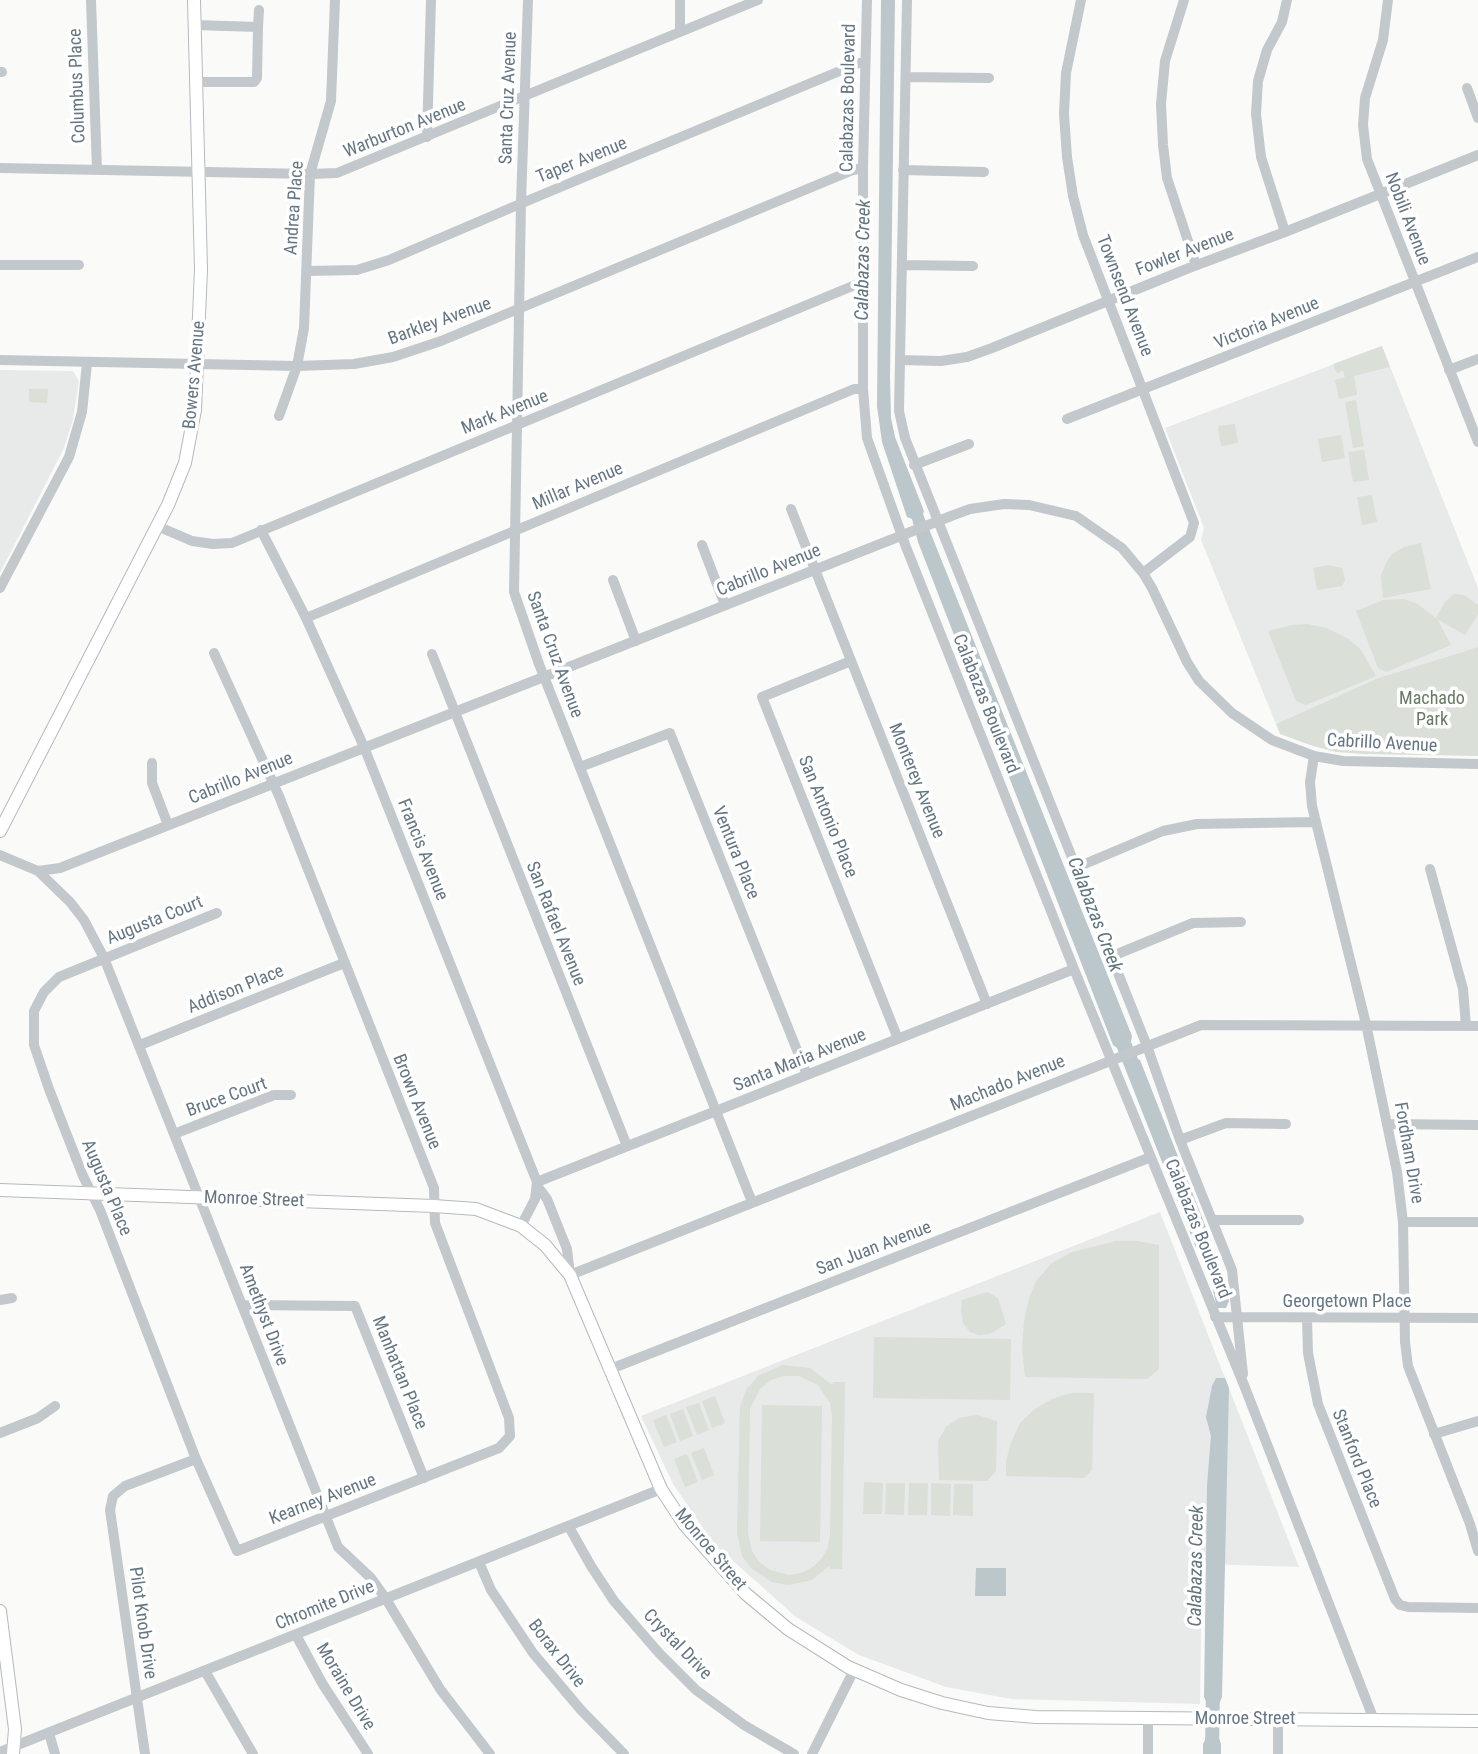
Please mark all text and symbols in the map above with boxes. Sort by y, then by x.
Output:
street label: Calabazas Boulevard [837,24,861,172]
street label: Columbus Place [65,28,91,144]
street label: Santa Cruz Avenue [496,31,522,165]
street label: Warburton Avenue [341,95,469,163]
street label: Taper Avenue [534,133,630,189]
street label: Andrea Place [281,160,309,256]
street label: Nobili Avenue [1379,170,1435,268]
water label: Calabazas Creek [852,199,876,321]
street label: Fowler Avenue [1133,224,1237,282]
street label: Townsend Avenue [1091,232,1157,360]
street label: Barkley Avenue [386,293,494,351]
street label: Victoria Avenue [1212,293,1322,355]
street label: Bowers Avenue [180,320,210,430]
street label: Mark Avenue [458,386,552,440]
street label: Millar Avenue [530,458,626,516]
street label: Cabrillo Avenue [714,540,824,602]
street label: Santa Cruz Avenue [521,589,587,721]
street label: Calabazas Boulevard [947,631,1023,777]
park label: Machado Park [1399,688,1465,730]
street label: Monterey Avenue [883,720,949,842]
street label: Cabrillo Avenue [1326,730,1438,758]
street label: Cabrillo Avenue [186,748,296,810]
street label: San Antonio Place [793,753,861,881]
street label: Francis Avenue [392,796,452,904]
street label: Ventura Place [707,803,763,903]
water label: Calabazas Creek [1062,854,1126,976]
street label: San Rafael Avenue [520,859,590,989]
street label: Augusta Court [104,892,206,950]
street label: Addison Place [185,961,287,1019]
street label: Santa Maria Avenue [731,1025,869,1097]
street label: Brown Avenue [387,1051,445,1153]
street label: Machado Avenue [948,1051,1068,1117]
street label: Bruce Court [184,1073,270,1123]
street label: Fordham Drive [1388,1101,1428,1205]
street label: Augusta Place [76,1137,136,1239]
street label: Calabazas Boulevard [1159,1156,1235,1302]
street label: Monroe Street [203,1187,305,1213]
street label: San Juan Avenue [813,1217,935,1281]
street label: Amethyst Drive [234,1261,292,1369]
street label: Georgetown Place [1283,1291,1411,1313]
street label: Manhattan Place [367,1313,431,1433]
street label: Stanford Place [1326,1406,1386,1512]
street label: Kearney Avenue [267,1470,379,1530]
street label: Monroe Street [669,1505,751,1595]
water label: Calabazas Creek [1185,1505,1209,1627]
street label: Pilot Knob Drive [123,1566,161,1680]
street label: Chromite Drive [272,1576,378,1636]
street label: Crystal Drive [638,1605,716,1685]
street label: Borax Drive [523,1616,589,1692]
street label: Moraine Drive [311,1640,379,1734]
street label: Monroe Street [1195,1708,1295,1730]

